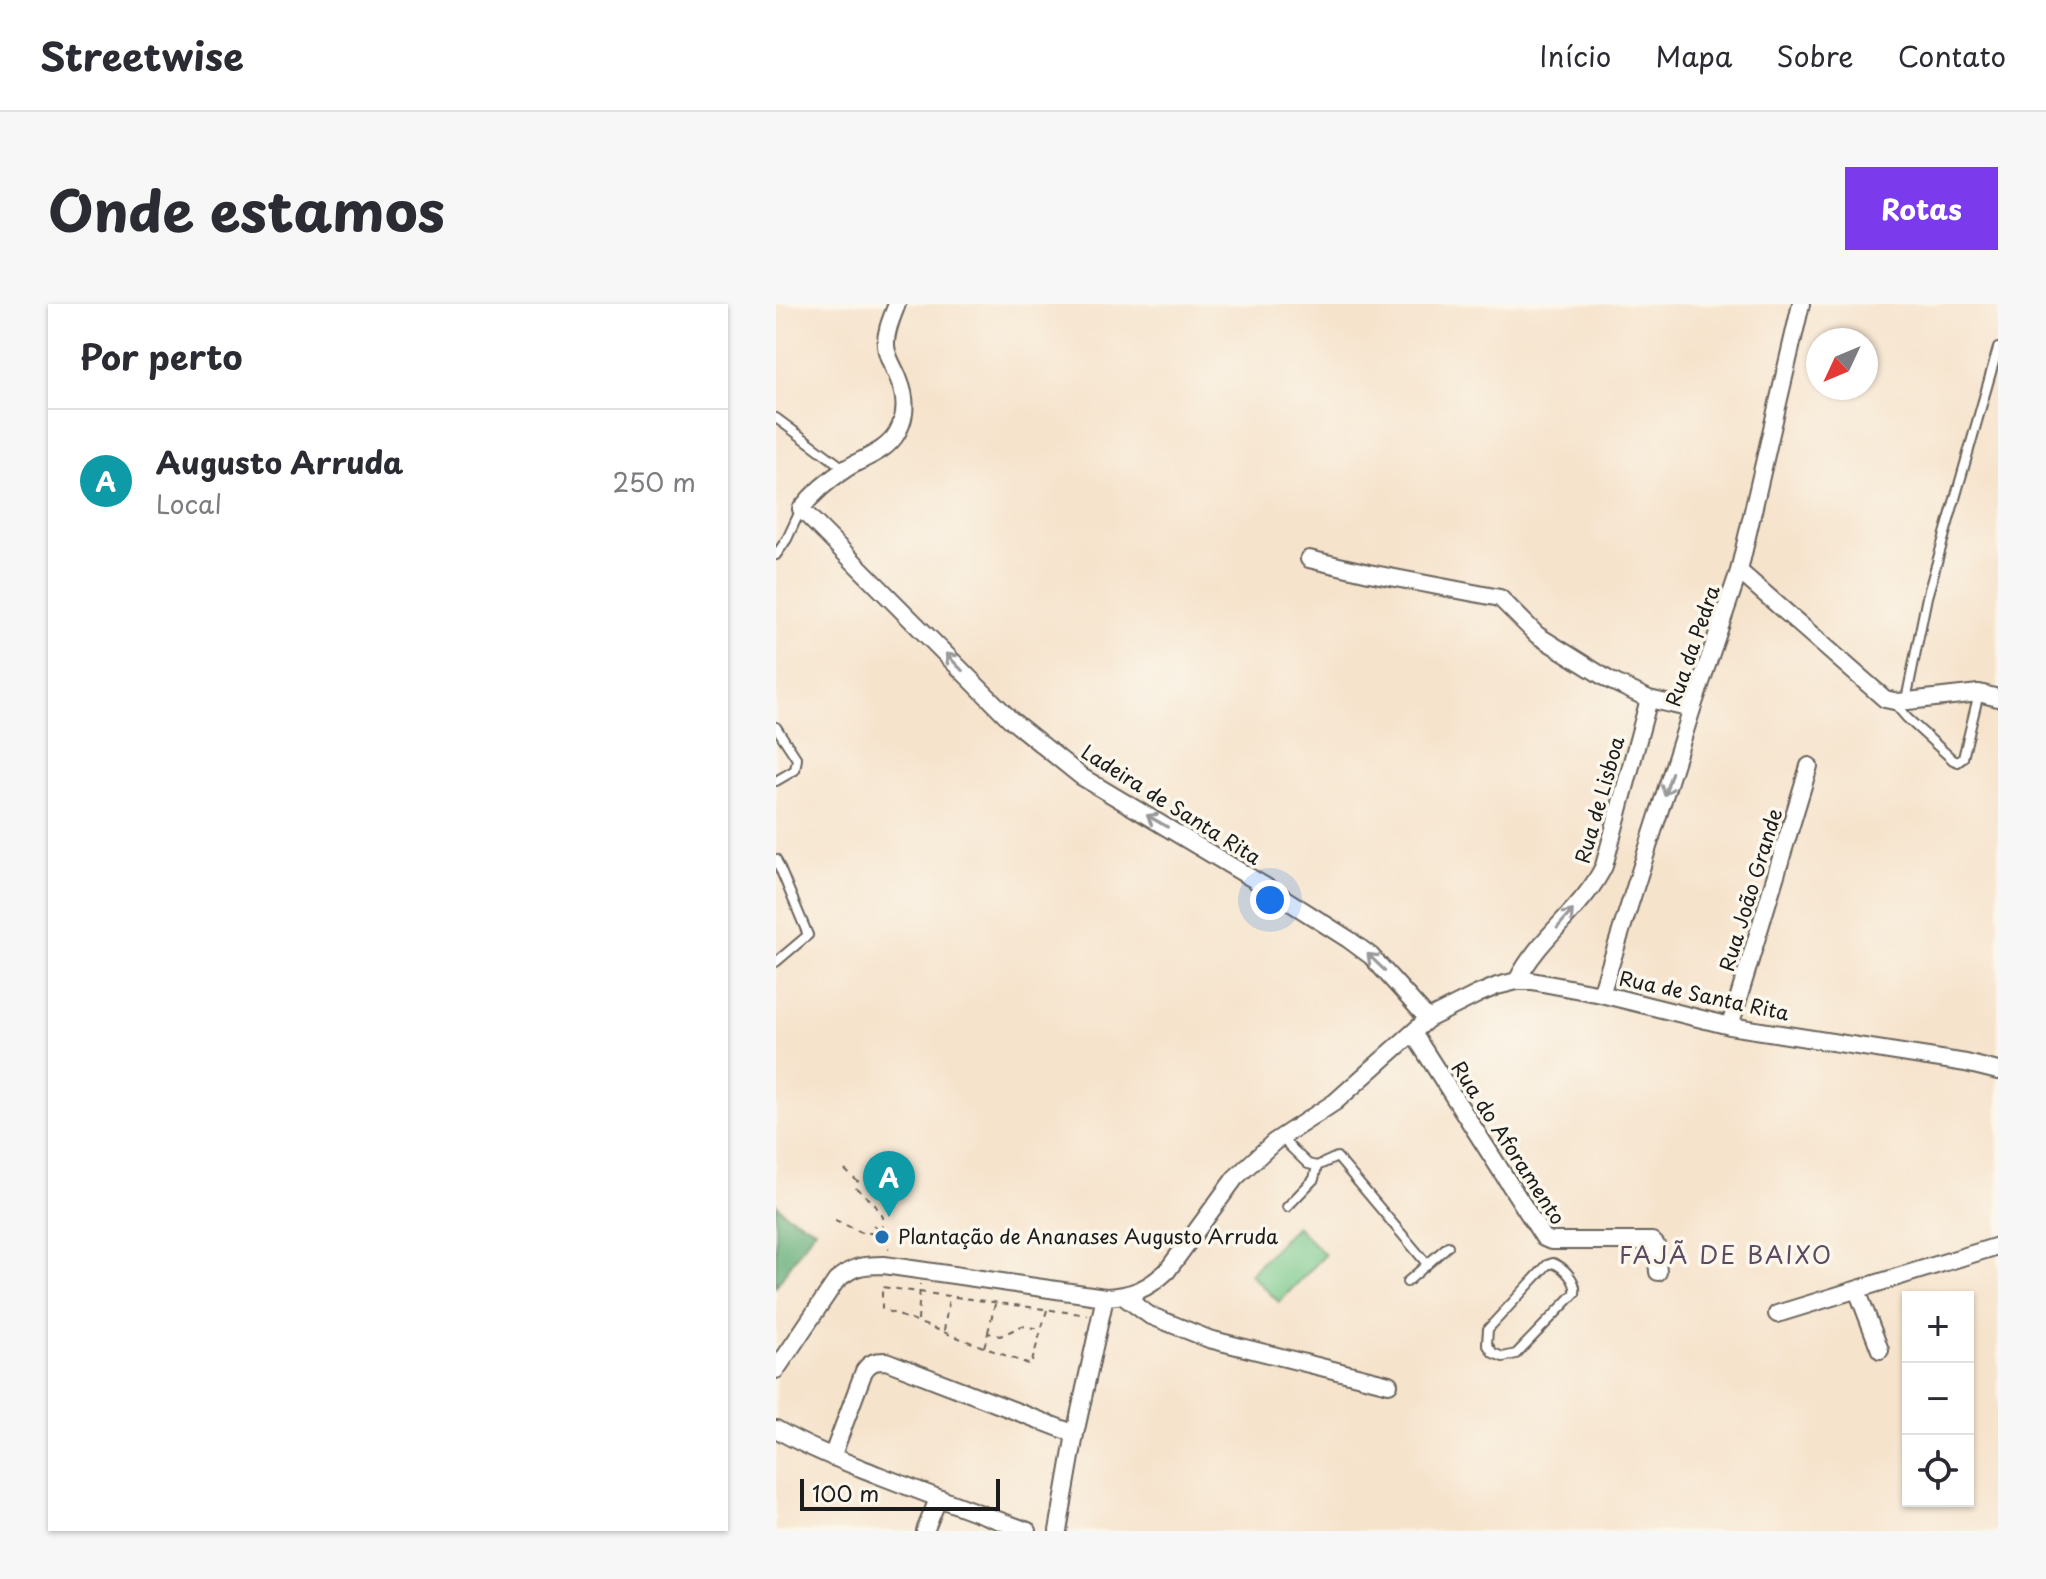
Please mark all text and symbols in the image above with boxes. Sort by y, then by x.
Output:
text: Streetwise [40,27,244,84]
text: Início [1539,34,1611,77]
text: Mapa [1655,34,1732,77]
text: Sobre [1776,34,1854,77]
text: Contato [1898,34,2006,77]
text: Onde estamos [48,166,445,251]
button: Rotas [1845,167,1998,250]
north arrow [1806,328,1878,400]
text: Por perto [80,330,242,382]
text: Augusto Arruda [156,439,404,484]
text: A [96,462,116,501]
text: 250 m [612,462,696,501]
text: Local [156,484,222,523]
street label: Rua da Pedra [1657,581,1727,710]
one-way arrow [945,653,964,672]
street label: Rua de Lisboa [1567,732,1632,867]
street label: Ladeira de Santa Rita [1076,737,1268,872]
one-way arrow [1660,770,1675,796]
street label: Rua João Grande [1711,805,1789,975]
one-way arrow [1146,813,1169,829]
your location [1250,880,1290,920]
one-way arrow [1555,910,1573,930]
one-way arrow [1366,953,1386,972]
street label: Rua de Santa Rita [1617,962,1792,1028]
street label: Rua do Aforamento [1445,1055,1573,1230]
pin: A [863,1151,915,1217]
place label: Plantação de Ananases Augusto Arruda [898,1221,1279,1251]
marker: Plantação de Ananases Augusto Arruda [873,1228,891,1246]
district label: FAJÃ DE BAIXO [1619,1236,1833,1272]
map controls [1902,1291,1974,1507]
button: + [1902,1291,1974,1363]
button: − [1902,1363,1974,1435]
button: locate [1902,1435,1974,1507]
scale bar [800,1475,1000,1511]
text: 100 m [812,1476,879,1509]

